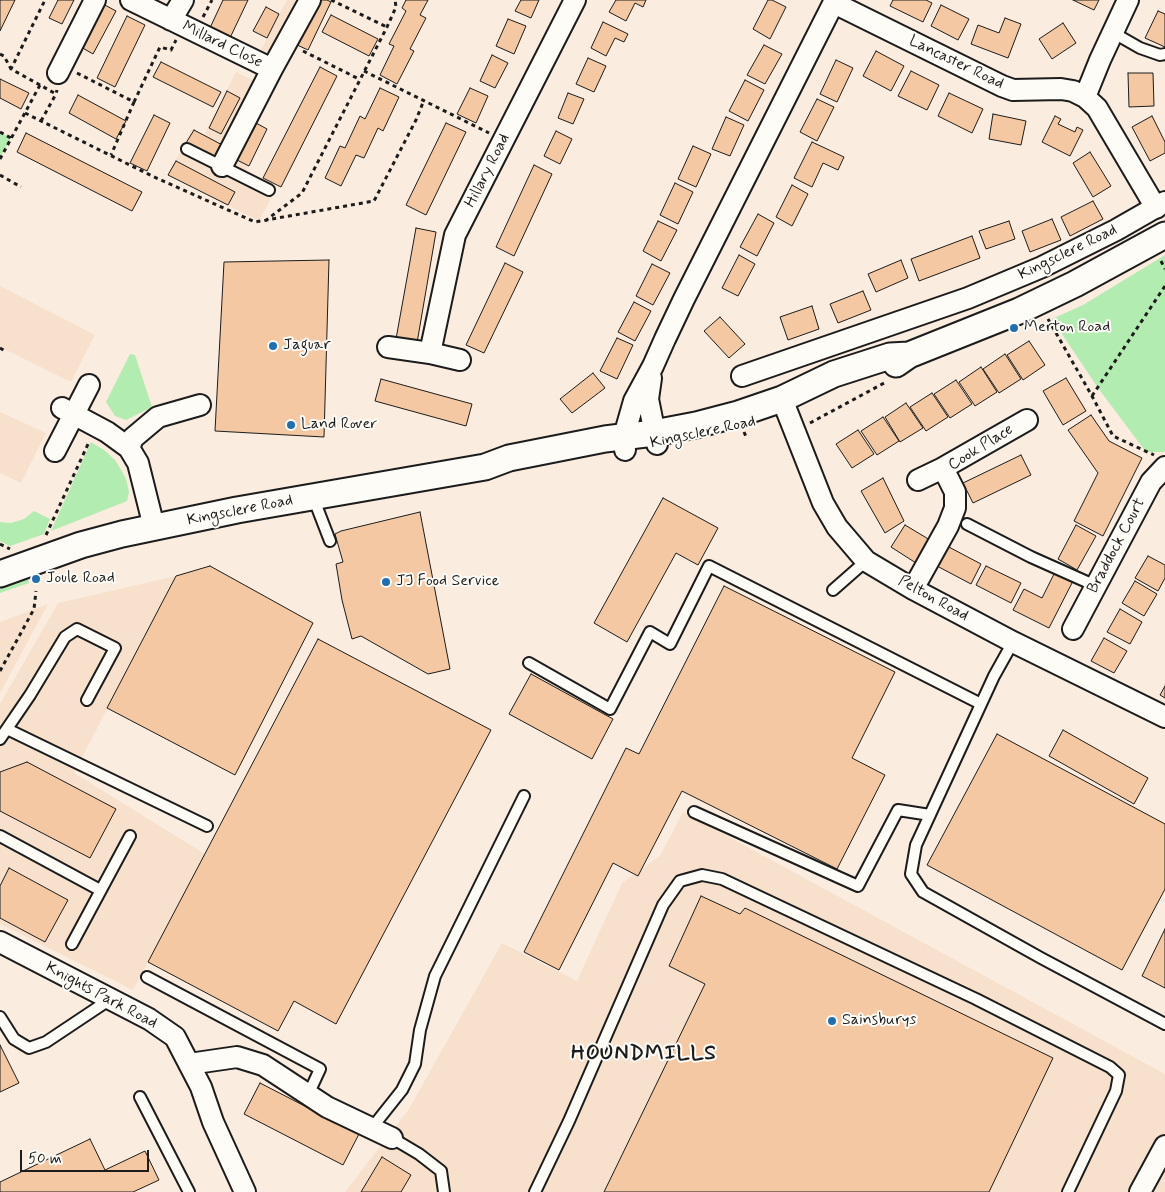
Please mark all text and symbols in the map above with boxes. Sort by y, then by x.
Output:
street label: Millard Close [179,17,265,73]
street label: Lancaster Road [905,32,1007,94]
street label: Hillary Road [461,131,515,211]
street label: Kingsclere Road [1016,221,1120,285]
place label: Merton Road [1024,318,1110,338]
marker: Merton Road [1008,322,1020,334]
place label: Jaguar [283,336,331,356]
marker: Jaguar [267,340,279,352]
street label: Kingsclere Road [648,412,758,454]
place label: Land Rover [301,415,377,435]
marker: Land Rover [285,419,297,431]
street label: Cook Place [945,421,1017,475]
street label: Kingsclere Road [185,491,295,531]
street label: Braddock Court [1084,495,1150,597]
place label: Joule Road [46,569,115,589]
place label: JJ Food Service [396,572,499,592]
street label: Pelton Road [894,572,972,626]
marker: Joule Road [30,573,42,585]
marker: JJ Food Service [380,576,392,588]
street label: Knights Park Road [42,958,160,1034]
place label: Sainsburys [842,1011,916,1031]
marker: Sainsburys [826,1015,838,1027]
district label: HOUNDMILLS [573,1042,715,1068]
scale bar [22,1140,151,1172]
text: 50 m [28,1149,62,1169]

